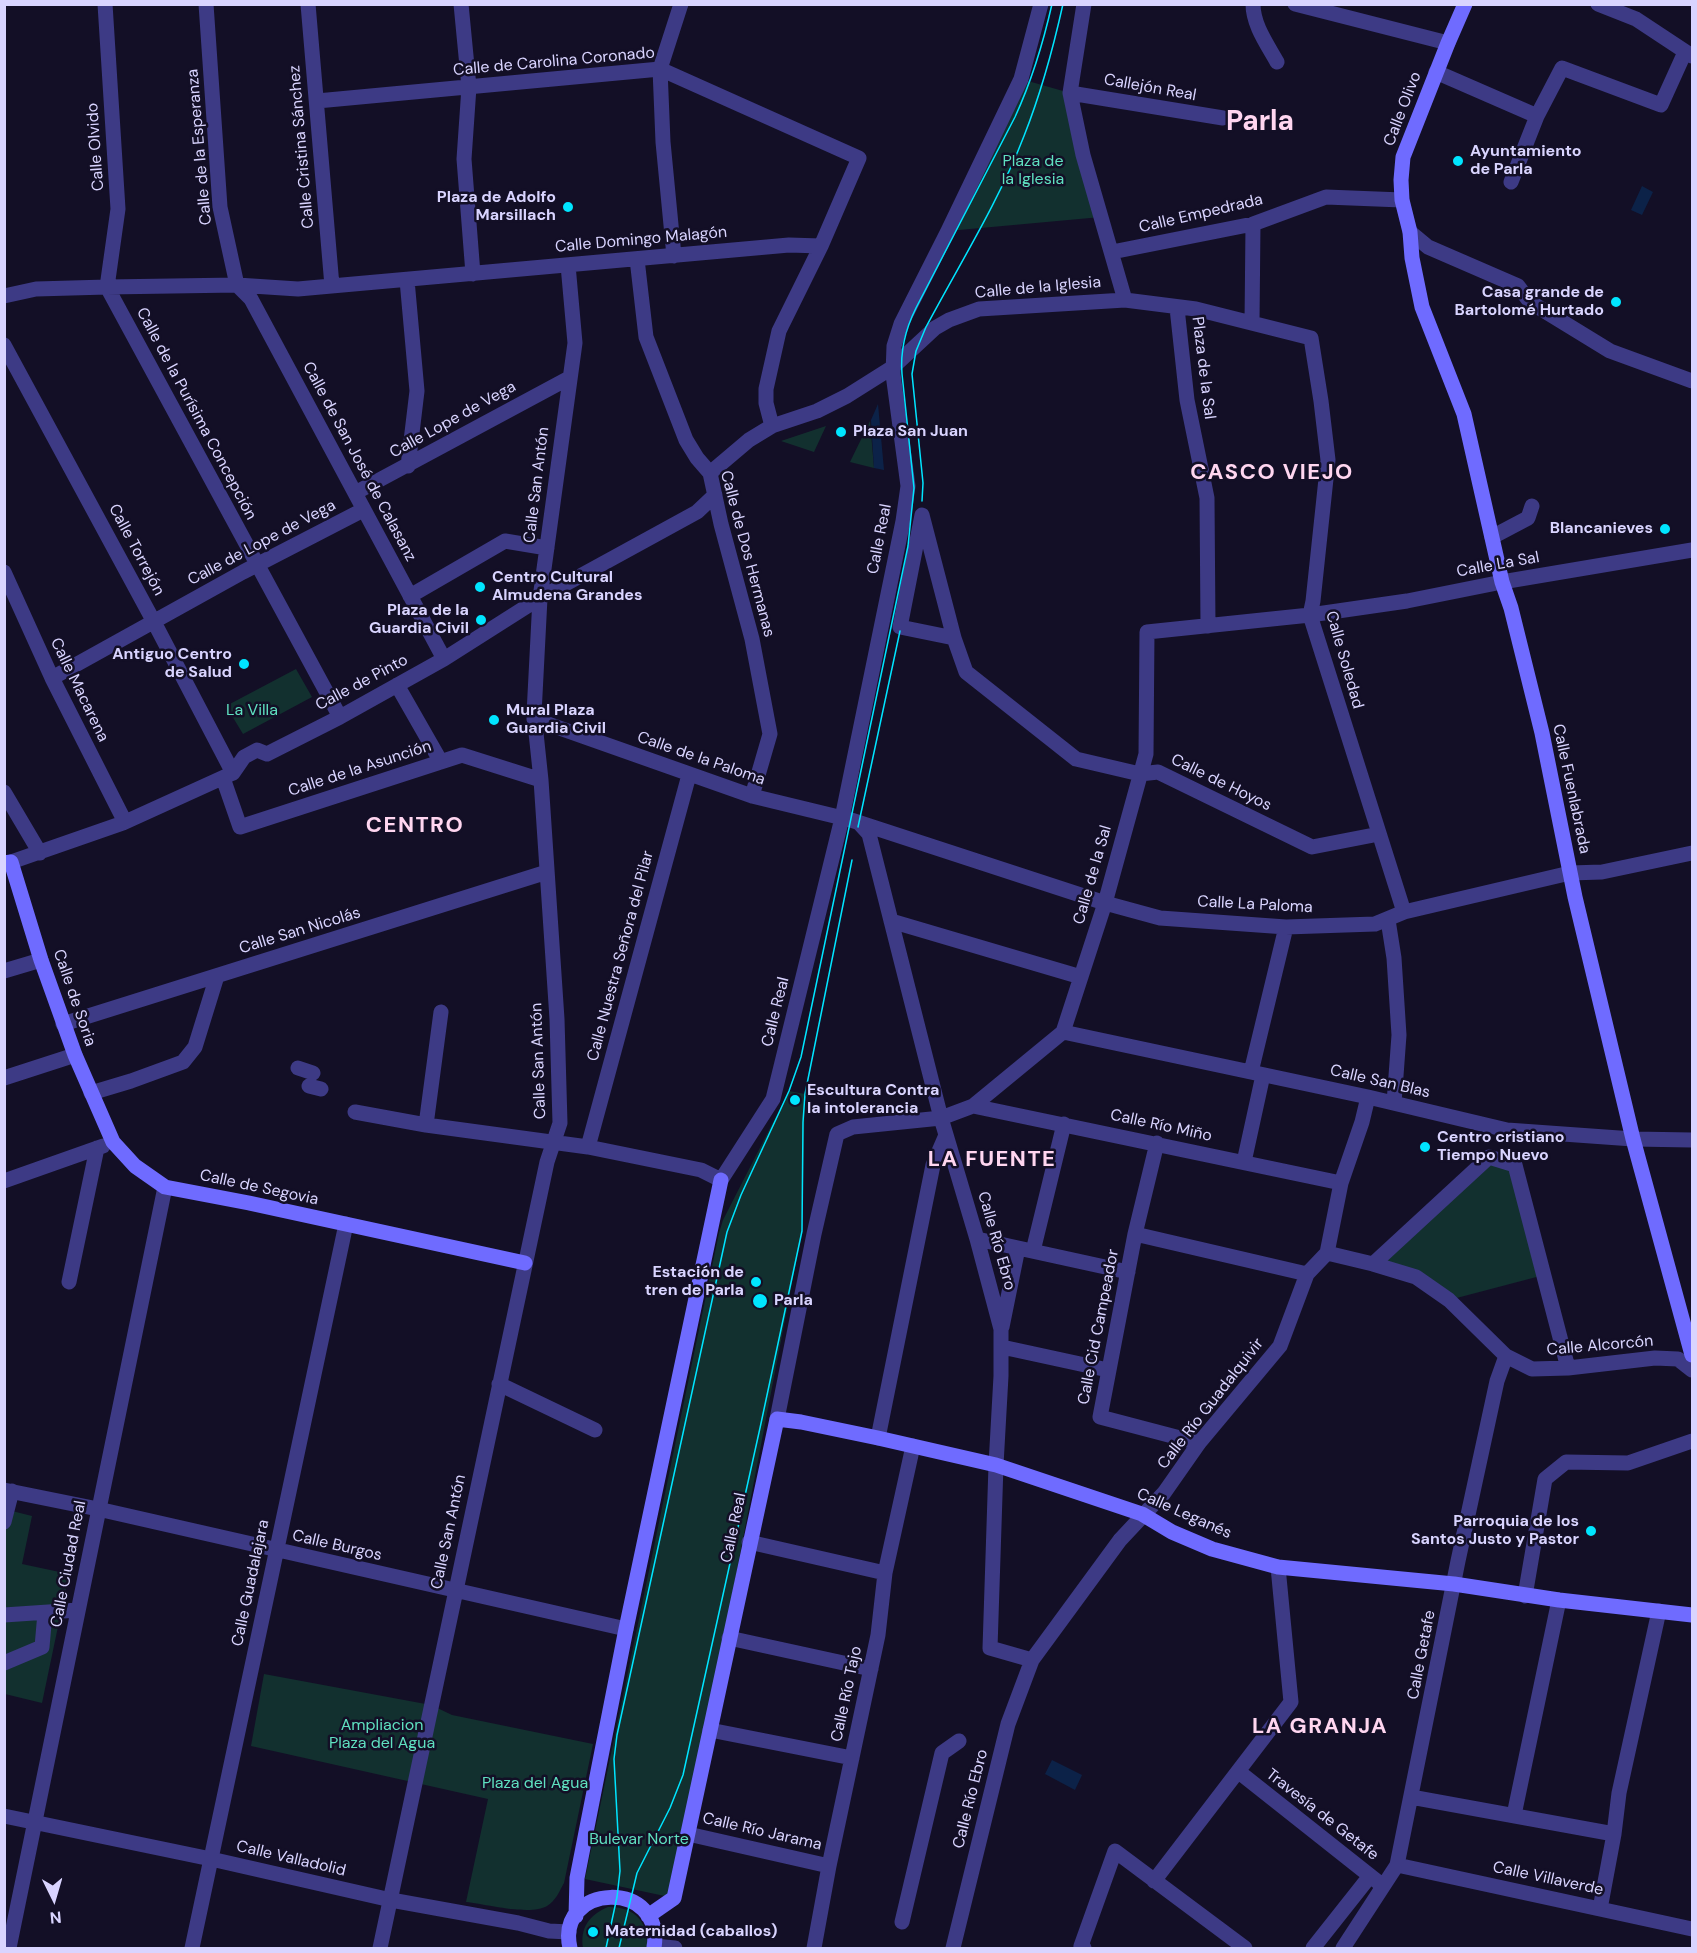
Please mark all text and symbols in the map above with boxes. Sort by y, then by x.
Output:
street label: Calle de Carolina Coronado [452,44,656,80]
street label: Calle Cristina Sánchez [285,65,319,229]
street label: Calle de la Esperanza [184,68,216,226]
street label: Calle Olivo [1380,69,1426,149]
street label: Callejón Real [1102,70,1198,106]
street label: Calle Olvido [83,102,109,192]
district label: Parla [1226,106,1294,140]
place label: Ayuntamiento de Parla [1470,142,1582,180]
park label: Plaza de la Iglesia [1002,152,1064,190]
marker: Ayuntamiento de Parla [1451,154,1465,168]
place label: Plaza de Adolfo Marsillach [437,188,556,226]
street label: Calle Empedrada [1137,190,1265,238]
marker: Plaza de Adolfo Marsillach [561,200,575,214]
street label: Calle Domingo Malagón [554,223,728,257]
street label: Calle de la Iglesia [974,273,1102,303]
place label: Casa grande de Bartolomé Hurtado [1455,283,1604,321]
marker: Casa grande de Bartolomé Hurtado [1609,295,1623,309]
street label: Calle de la Purísima Concepción [132,305,260,523]
street label: Plaza de la Sal [1187,316,1219,420]
street label: Calle de San José de Calasanz [298,359,420,565]
street label: Calle Lope de Vega [387,377,519,463]
place label: Plaza San Juan [853,422,968,442]
marker: Plaza San Juan [834,425,848,439]
street label: Calle San Antón [520,426,554,544]
district label: CASCO VIEJO [1190,460,1354,486]
street label: Calle de Dos Hermanas [716,469,778,639]
street label: Calle de Lope de Vega [185,496,339,590]
street label: Calle Torrejón [104,501,168,599]
street label: Calle Real [864,502,896,576]
place label: Blancanieves [1550,519,1653,539]
marker: Blancanieves [1658,522,1672,536]
street label: Calle La Sal [1455,548,1541,582]
place label: Centro Cultural Almudena Grandes [492,568,643,606]
marker: Centro Cultural Almudena Grandes [473,580,487,594]
place label: Plaza de la Guardia Civil [369,601,469,639]
street label: Calle Soledad [1321,609,1367,711]
marker: Plaza de la Guardia Civil [474,613,488,627]
street label: Calle Macarena [46,635,112,745]
place label: Antiguo Centro de Salud [112,645,232,683]
street label: Calle de Pinto [313,651,411,715]
marker: Antiguo Centro de Salud [237,657,251,671]
park label: La Villa [226,701,278,721]
place label: Mural Plaza Guardia Civil [506,701,606,739]
marker: Mural Plaza Guardia Civil [487,713,501,727]
street label: Calle Fuenlabrada [1548,722,1594,856]
street label: Calle de la Paloma [634,728,768,790]
street label: Calle de la Asunción [286,737,434,801]
street label: Calle de Hoyos [1168,750,1274,816]
district label: CENTRO [366,813,464,839]
street label: Calle de la Sal [1070,823,1116,927]
street label: Calle Nuestra Señora del Pilar [584,849,658,1063]
street label: Calle La Paloma [1197,892,1313,918]
street label: Calle San Nicolás [237,903,363,959]
street label: Calle de Soria [48,947,100,1049]
street label: Calle Real [758,975,794,1049]
street label: Calle San Antón [527,1002,551,1120]
street label: Calle San Blas [1328,1061,1432,1103]
place label: Escultura Contra la intolerancia [807,1081,939,1119]
marker: Escultura Contra la intolerancia [788,1093,802,1107]
street label: Calle Río Miño [1108,1106,1214,1146]
place label: Centro cristiano Tiempo Nuevo [1437,1128,1564,1166]
marker: Centro cristiano Tiempo Nuevo [1418,1140,1432,1154]
district label: LA FUENTE [928,1147,1056,1173]
street label: Calle de Segovia [198,1166,320,1210]
street label: Calle Río Ebro [973,1190,1019,1292]
street label: Calle Cid Campeador [1075,1248,1123,1406]
place label: Estación de tren de Parla [645,1263,744,1301]
marker: Estación de tren de Parla [749,1275,763,1289]
place label: Parla [774,1291,813,1311]
marker: Parla [751,1292,769,1310]
street label: Calle Alcorcón [1546,1332,1654,1360]
street label: Calle Río Guadalquivir [1154,1335,1268,1473]
street label: Calle San Antón [427,1473,471,1591]
street label: Calle Leganés [1134,1485,1234,1543]
street label: Calle Real [717,1491,751,1565]
street label: Calle Ciudad Real [47,1499,91,1629]
place label: Parroquia de los Santos Justo y Pastor [1411,1512,1579,1550]
street label: Calle Guadalajara [228,1518,274,1648]
marker: Parroquia de los Santos Justo y Pastor [1584,1524,1598,1538]
street label: Calle Burgos [290,1526,384,1566]
street label: Calle Getafe [1404,1609,1440,1701]
street label: Calle Río Tajo [827,1644,867,1744]
district label: LA GRANJA [1252,1714,1388,1740]
park label: Ampliacion Plaza del Agua [329,1716,435,1754]
street label: Calle Río Ebro [949,1747,993,1851]
street label: Travesía de Getafe [1262,1765,1382,1865]
park label: Plaza del Agua [482,1774,588,1794]
street label: Calle Río Jarama [701,1809,823,1855]
park label: Bulevar Norte [589,1830,689,1850]
street label: Calle Valladolid [234,1837,348,1881]
street label: Calle Villaverde [1491,1858,1605,1900]
north arrow [24,1869,84,1929]
text: N [49,1906,62,1928]
place label: Maternidad (caballos) [605,1922,777,1942]
marker: Maternidad (caballos) [586,1925,600,1939]

